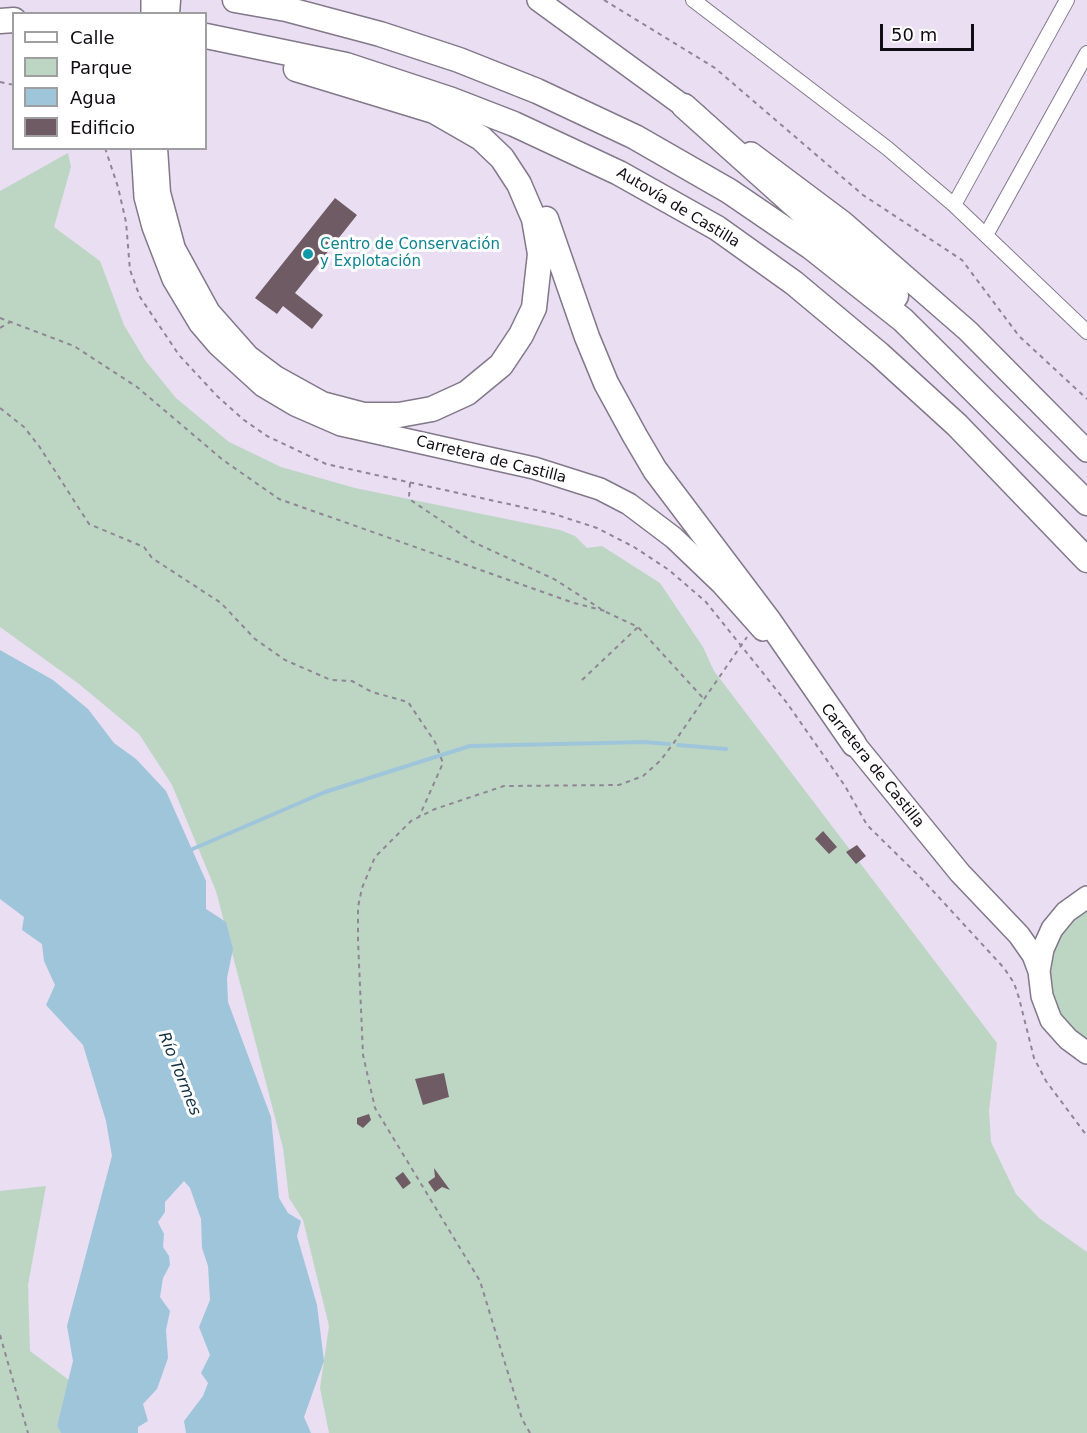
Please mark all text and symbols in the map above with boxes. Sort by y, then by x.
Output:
legend [12,12,207,150]
scale bar [883,12,978,50]
text: 50 m [891,24,937,45]
text: Calle [70,27,115,48]
text: Parque [70,57,132,78]
text: Agua [70,87,116,108]
text: Edificio [70,117,135,138]
street label: Autovía de Castilla [613,164,743,252]
place label: Centro de Conservación y Explotación [320,236,500,271]
marker: Centro de Conservación y Explotación [301,247,315,261]
street label: Carretera de Castilla [414,433,568,487]
street label: Carretera de Castilla [816,700,928,832]
water label: Río Tormes [154,1029,204,1119]

